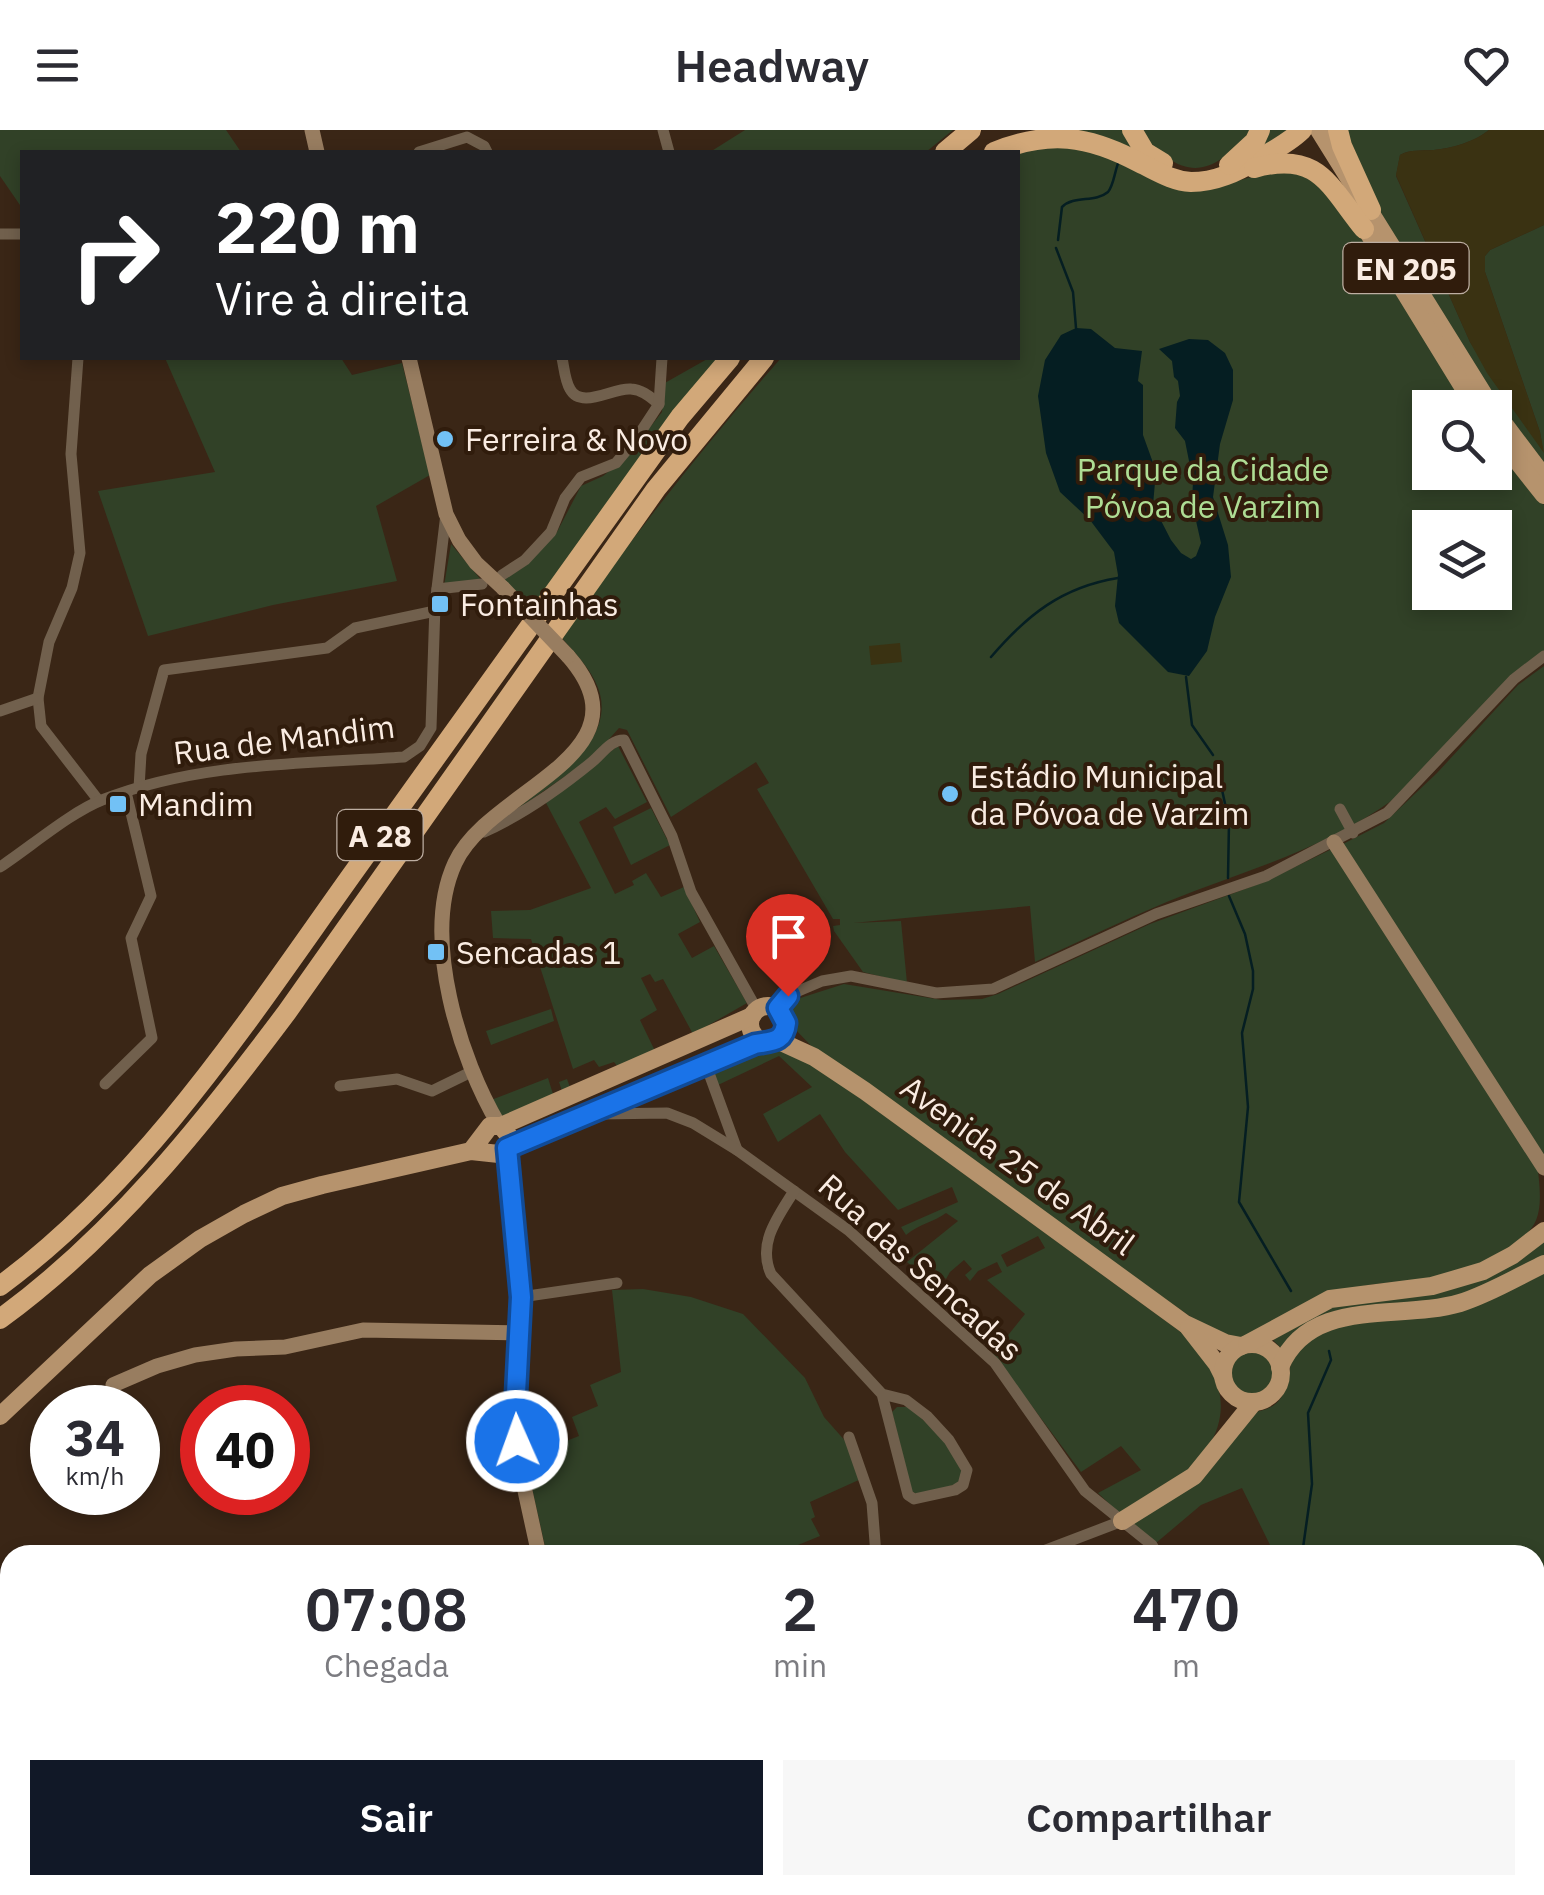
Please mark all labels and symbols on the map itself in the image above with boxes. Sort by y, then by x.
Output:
road number: EN 205 [1344,243,1468,293]
place label: Ferreira & Novo [465,418,688,460]
marker: Ferreira & Novo [434,428,456,450]
park label: Parque da Cidade Póvoa de Varzim [1077,448,1329,527]
place label: Fontainhas [460,583,619,625]
marker: Fontainhas [429,593,451,615]
street label: Rua de Mandim [171,705,397,773]
place label: Estádio Municipal da Póvoa de Varzim [970,755,1250,834]
place label: Mandim [138,783,254,825]
marker: Estádio Municipal da Póvoa de Varzim [939,783,961,805]
marker: Mandim [107,793,129,815]
road number: A 28 [338,810,422,860]
pin [746,894,831,997]
place label: Sencadas 1 [456,931,622,973]
marker: Sencadas 1 [425,941,447,963]
street label: Avenida 25 de Abril [893,1066,1143,1264]
street label: Rua das Sencadas [810,1164,1032,1370]
speed limit sign: 40 [180,1385,310,1515]
position arrow [465,1389,569,1493]

